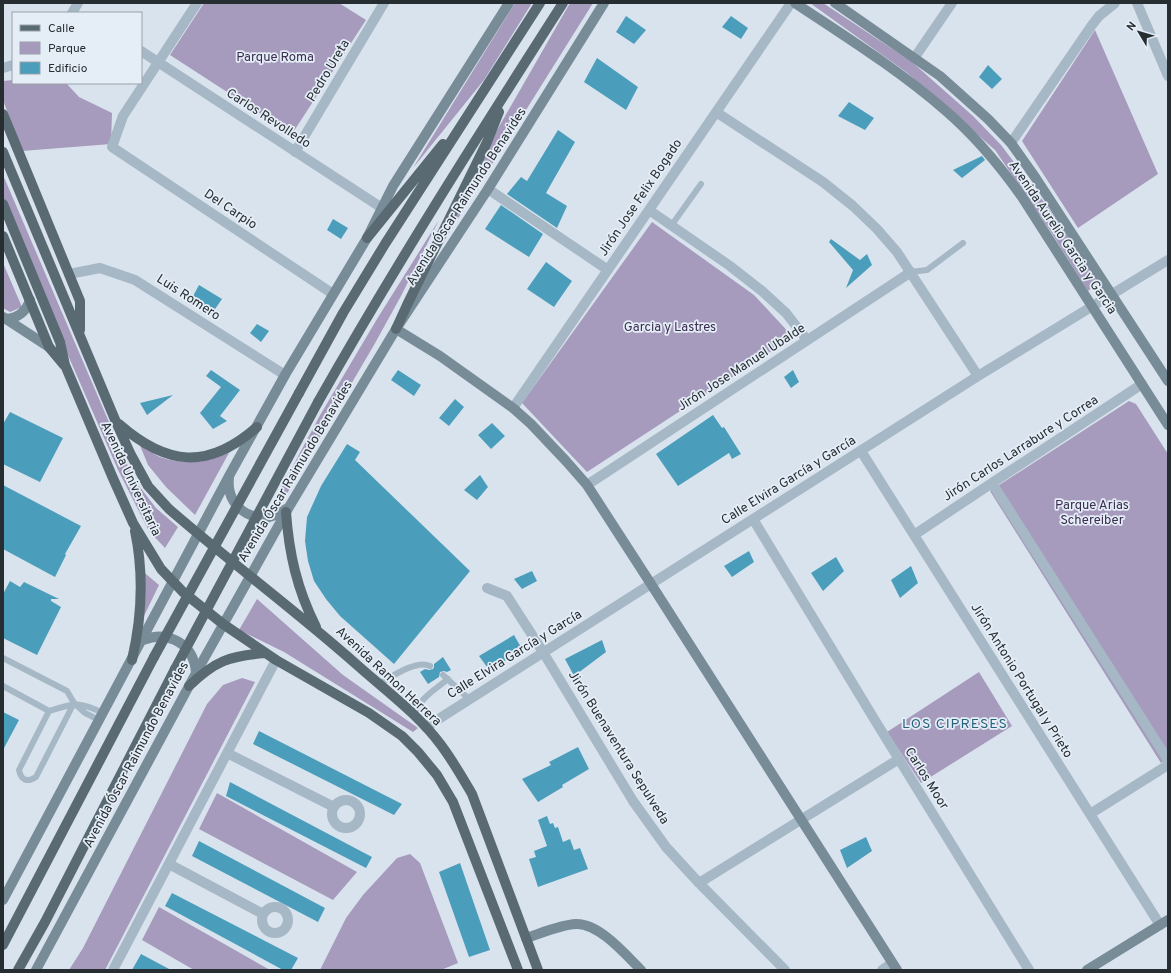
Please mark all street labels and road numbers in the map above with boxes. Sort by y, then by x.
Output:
street label: Pedro Ureta [304,37,354,105]
street label: Carlos Revolledo [223,86,313,152]
street label: Avenida Óscar Raimundo Benavides [402,104,531,289]
street label: Jirón Jose Felix Bogado [596,136,686,260]
street label: Avenida Aurelio Garcia y Garcia [1005,158,1119,318]
street label: Del Carpio [200,186,260,234]
street label: Luis Romero [153,271,223,325]
street label: Jirón Jose Manuel Ubalde [675,321,809,415]
street label: Avenida Óscar Raimundo Benavides [234,377,357,566]
street label: Jirón Carlos Larrabure y Correa [940,393,1102,505]
street label: Avenida Universitaria [96,419,164,539]
street label: Calle Elvira García y García [719,433,859,529]
street label: Jirón Antonio Portugal y Prieto [967,601,1075,761]
street label: Calle Elvira García y García [445,607,585,703]
street label: Avenida Ramon Herrera [332,624,444,730]
street label: Avenida Óscar Raimundo Benavides [79,658,193,851]
street label: Jirón Buenaventura Sepulveda [564,668,672,828]
street label: Carlos Moor [901,745,951,813]

